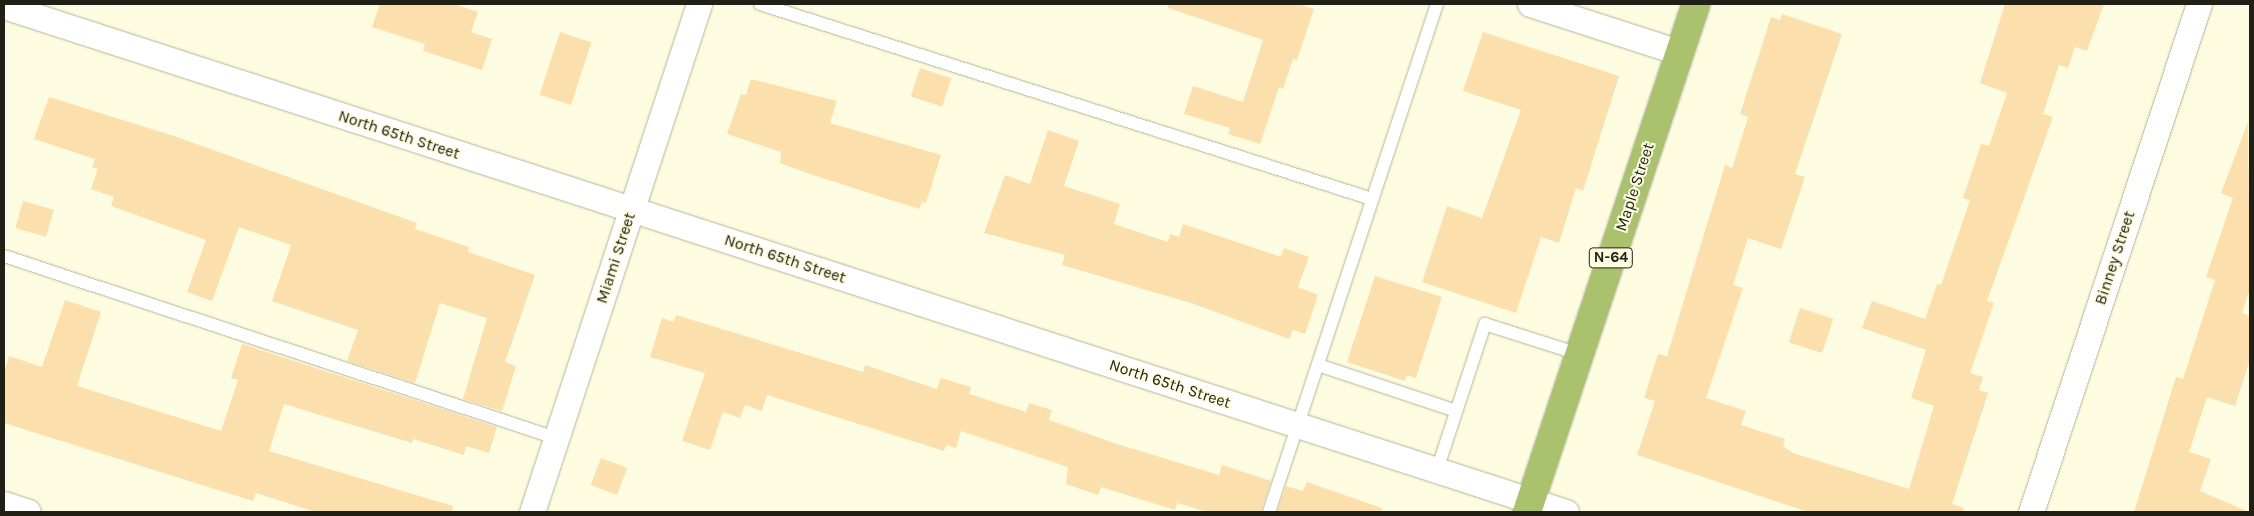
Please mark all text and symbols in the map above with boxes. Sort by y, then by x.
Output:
street label: North 65th Street [336,106,462,164]
street label: Maple Street [1612,140,1658,234]
street label: Binney Street [2091,209,2139,307]
street label: Miami Street [592,210,640,306]
street label: North 65th Street [722,230,848,288]
road number: N-64 [1588,246,1634,270]
street label: North 65th Street [1107,355,1233,413]

